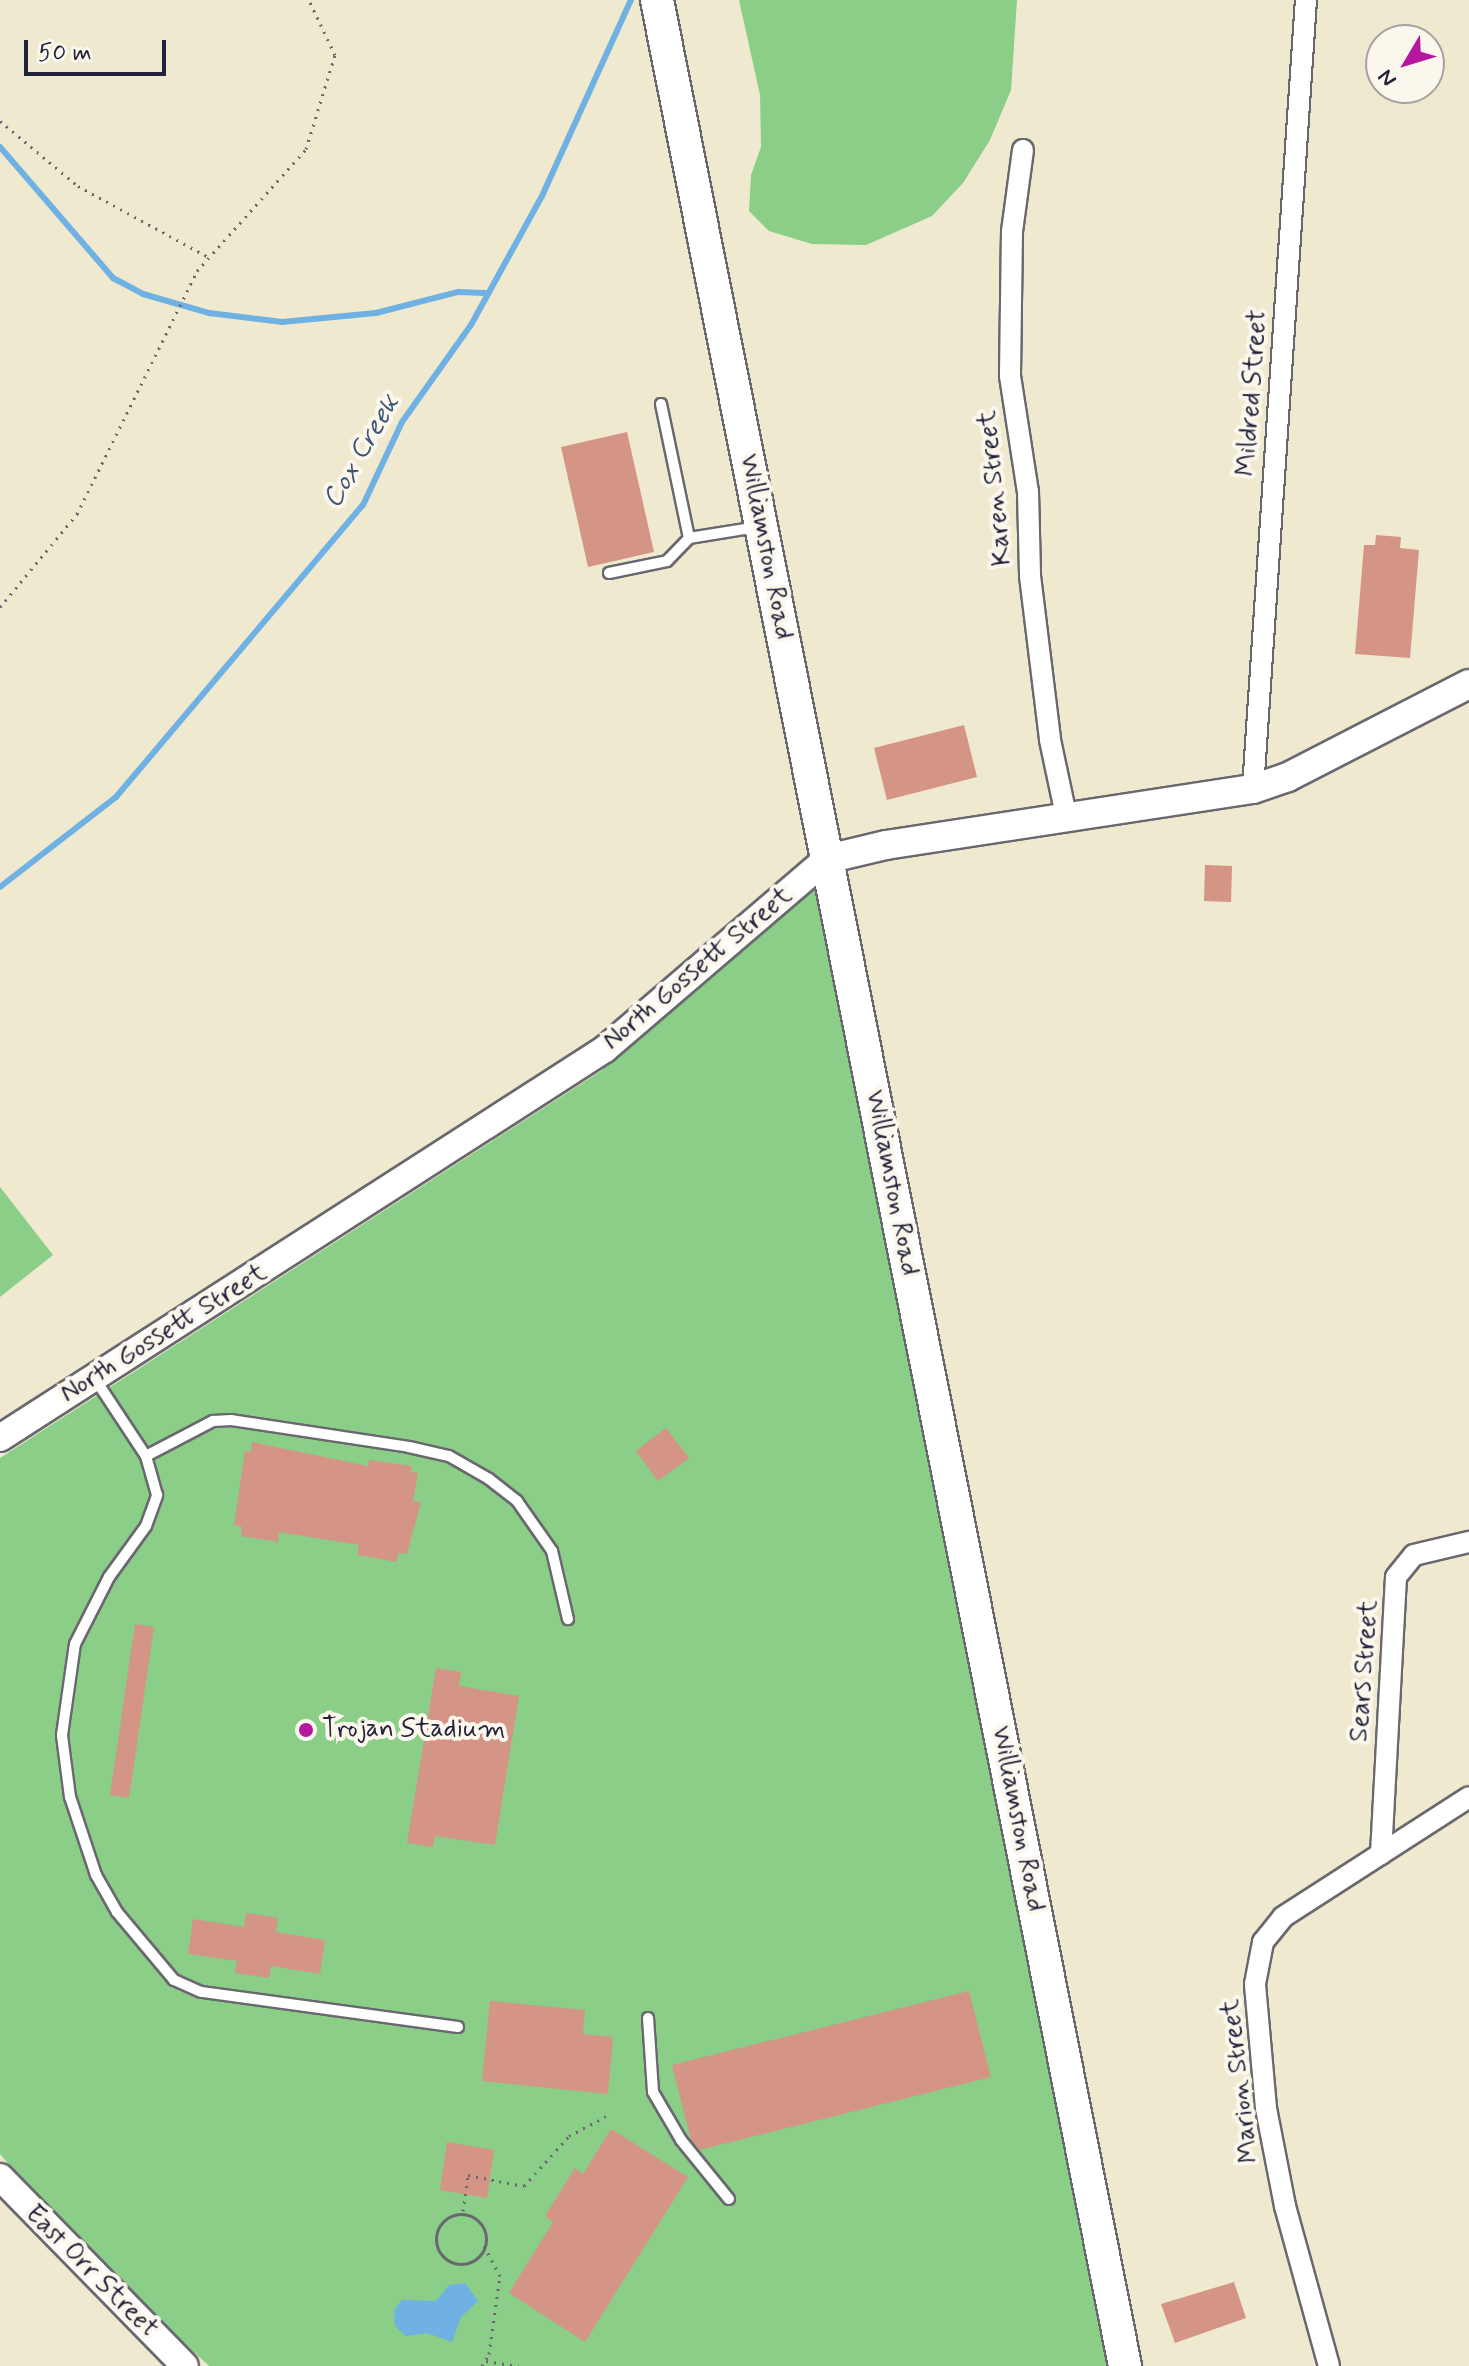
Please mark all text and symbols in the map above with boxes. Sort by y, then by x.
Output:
scale bar [28,24,170,74]
north arrow [1365,24,1445,104]
text: 50 m [38,38,92,69]
text: N [1372,63,1403,92]
street label: Mildred Street [1232,309,1274,477]
water label: Cox Creek [317,390,407,514]
street label: Karen Street [972,409,1020,567]
street label: Williamston Road [732,453,798,641]
street label: North Gossett Street [597,881,799,1057]
street label: Williamston Road [858,1089,924,1277]
street label: North Gossett Street [55,1258,273,1410]
street label: Sears Street [1344,1599,1386,1743]
place label: Trojan Stadium [322,1714,492,1746]
marker: Trojan Stadium [297,1721,315,1739]
street label: Williamston Road [984,1725,1050,1913]
street label: Marion Street [1215,1997,1267,2165]
street label: East Orr Street [19,2200,163,2344]

